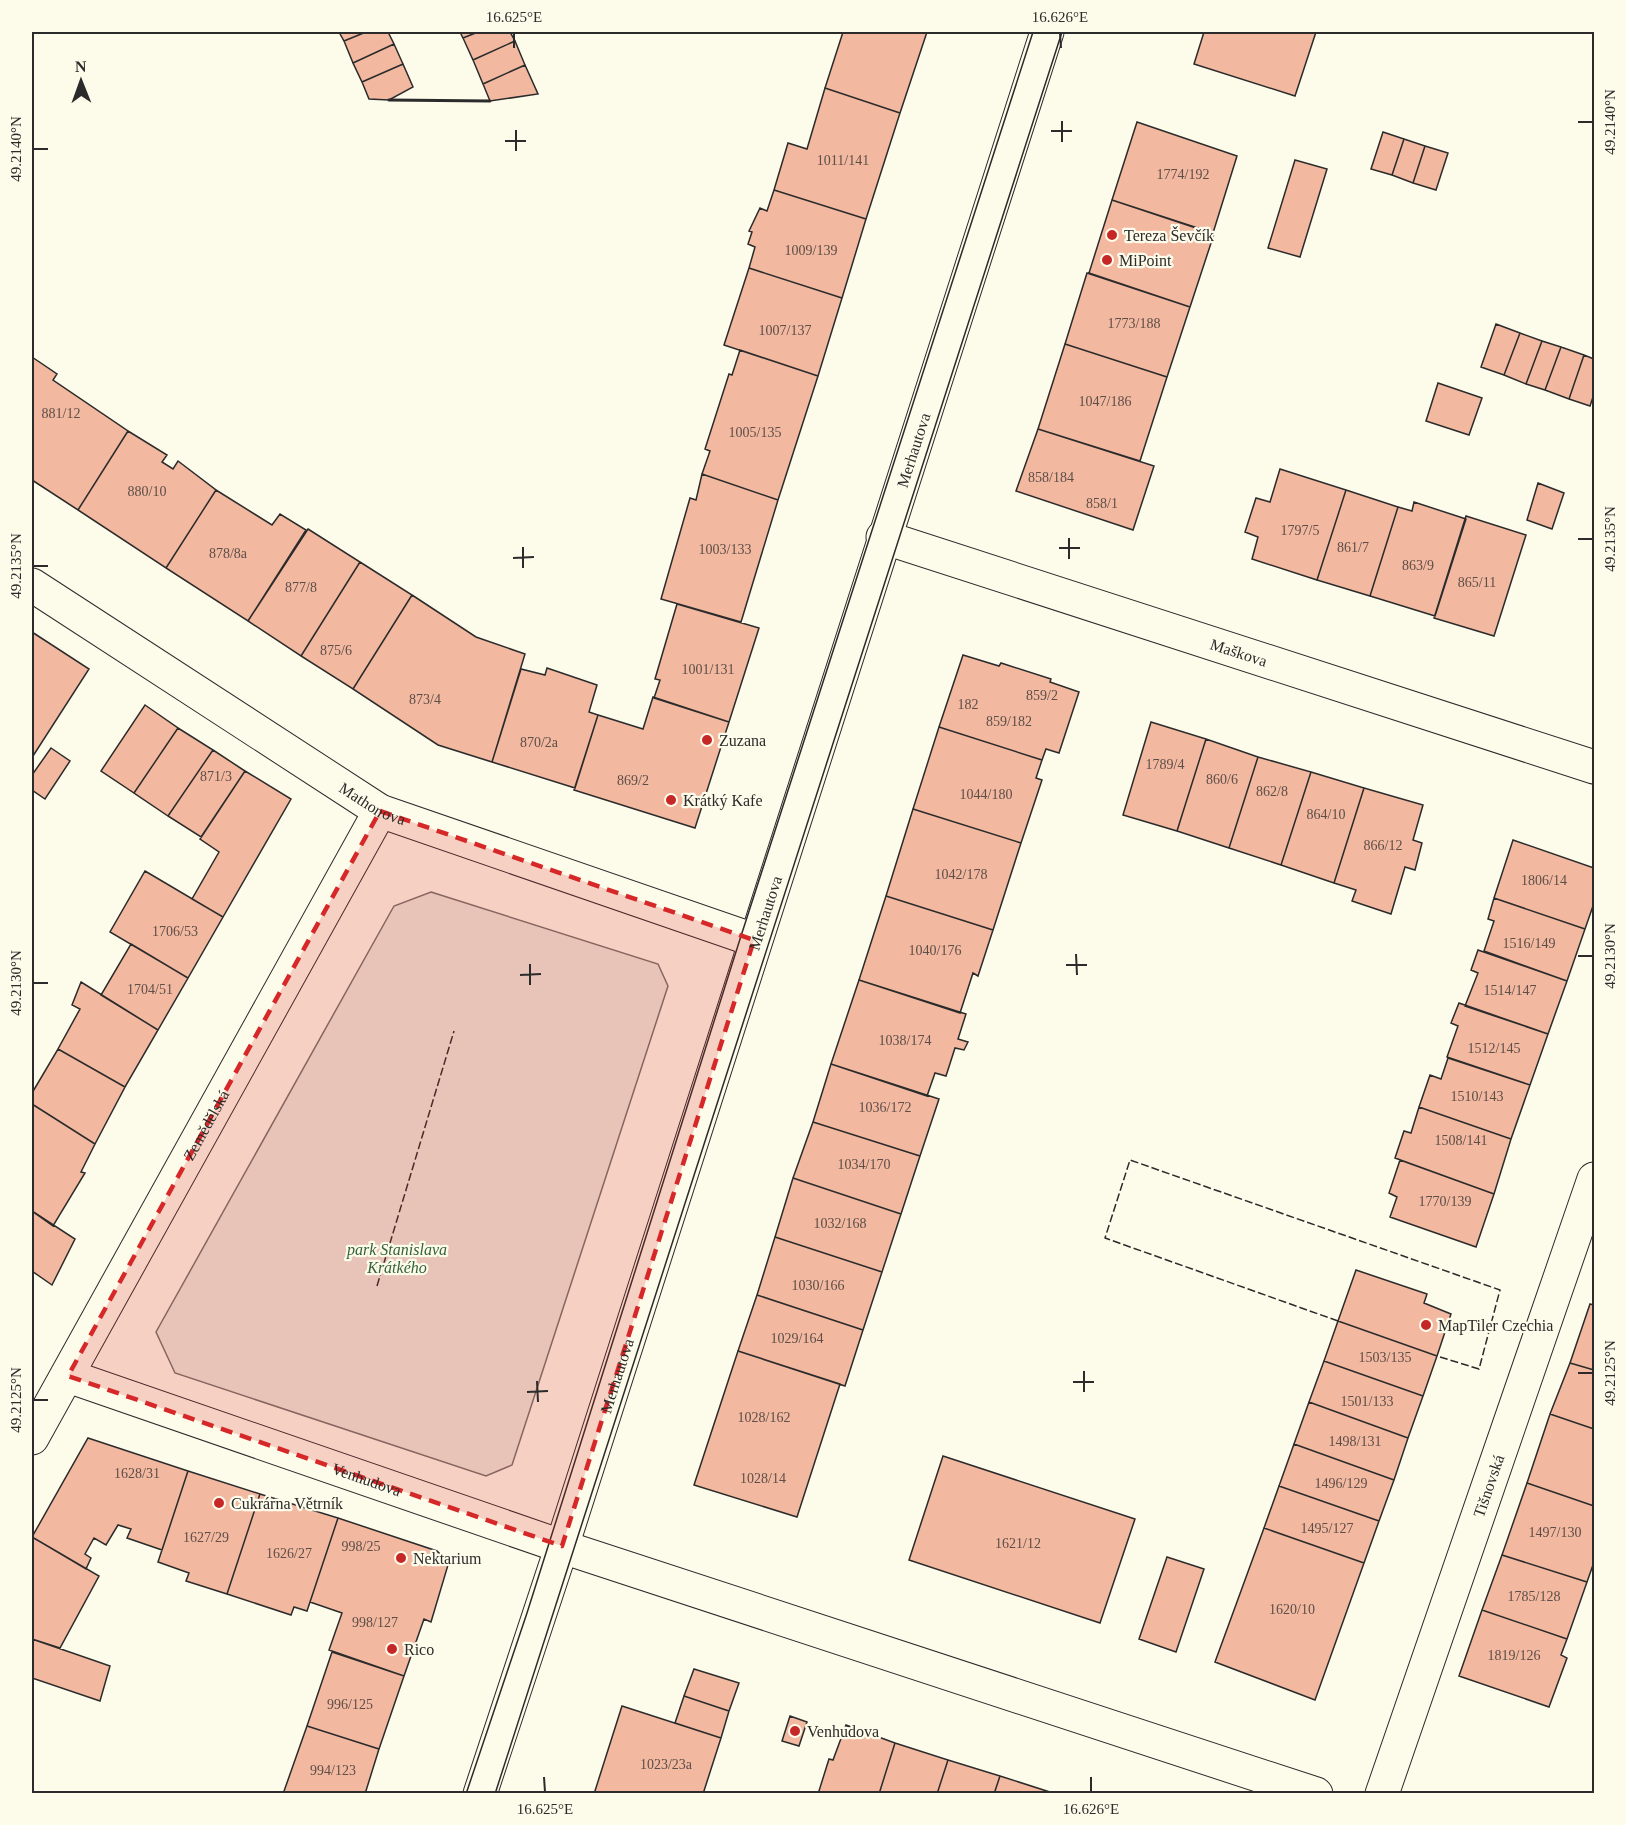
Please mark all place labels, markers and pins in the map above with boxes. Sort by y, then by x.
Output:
place label: Tereza Ševčík [1124,226,1214,244]
marker: Tereza Ševčík [1105,228,1119,242]
place label: MiPoint [1119,252,1172,269]
marker: MiPoint [1100,253,1114,267]
place label: Zuzana [719,732,766,749]
marker: Zuzana [700,733,714,747]
place label: Krátký Kafe [683,792,763,810]
marker: Krátký Kafe [664,793,678,807]
place label: MapTiler Czechia [1438,1317,1553,1335]
marker: MapTiler Czechia [1419,1318,1433,1332]
place label: Cukrárna Větrník [231,1495,343,1512]
marker: Cukrárna Větrník [212,1496,226,1510]
place label: Nektarium [413,1550,482,1567]
marker: Nektarium [394,1551,408,1565]
place label: Rico [404,1641,434,1658]
marker: Rico [385,1642,399,1656]
place label: Venhudova [807,1723,879,1740]
marker: Venhudova [788,1724,802,1738]

